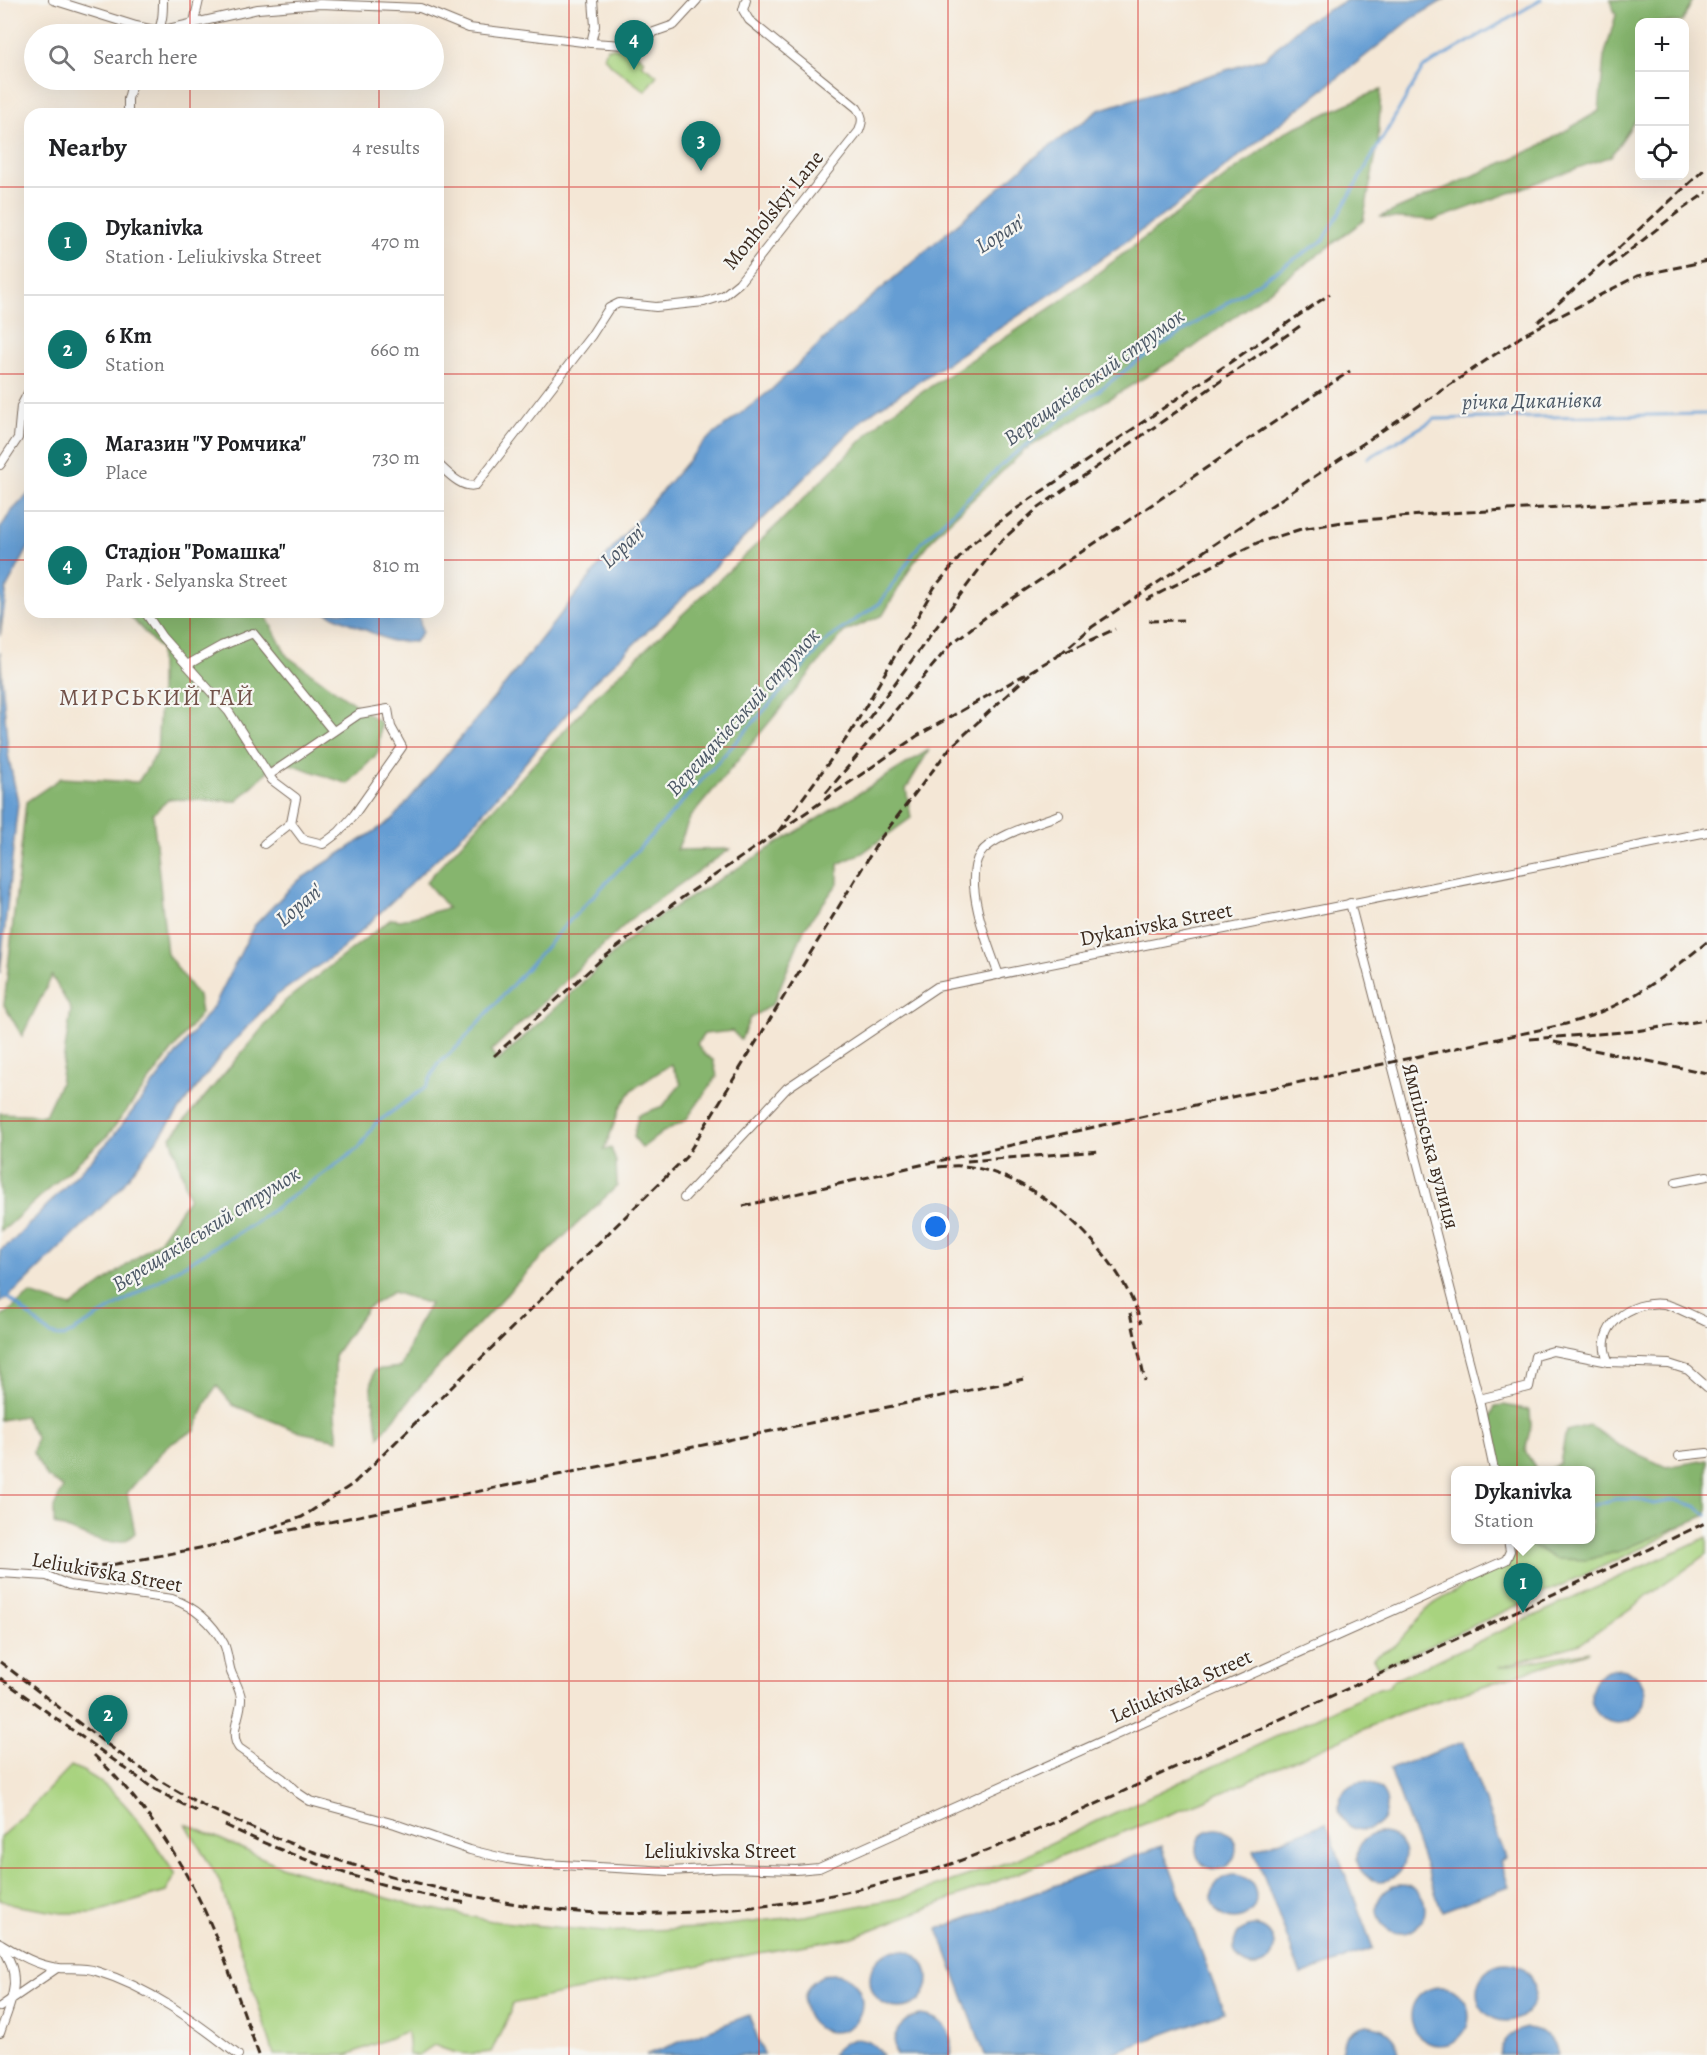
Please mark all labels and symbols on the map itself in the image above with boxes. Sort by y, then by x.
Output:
pin: 4 [614,20,654,70]
pin: 3 [682,122,720,171]
street label: Monholskyi Lane [716,145,830,275]
water label: Lopan' [970,207,1031,261]
water label: Верещаківський струмок [997,301,1191,453]
water label: річка Диканівка [1461,385,1602,417]
water label: Lopan' [593,516,653,575]
water label: Верещаківський струмок [659,621,827,803]
district label: МИРСЬКИЙ ГАЙ [59,681,255,713]
water label: Lopan' [269,876,330,934]
street label: Dykanivska Street [1077,895,1235,953]
street label: Ямпільська вулиця [1395,1060,1467,1232]
water label: Верещаківський струмок [106,1159,306,1299]
your location [921,1212,950,1241]
street label: Leliukivska Street [30,1545,184,1599]
pin: 1 [1504,1564,1543,1613]
street label: Leliukivska Street [1106,1642,1256,1730]
pin: 2 [88,1696,128,1745]
street label: Leliukivska Street [644,1837,796,1865]

